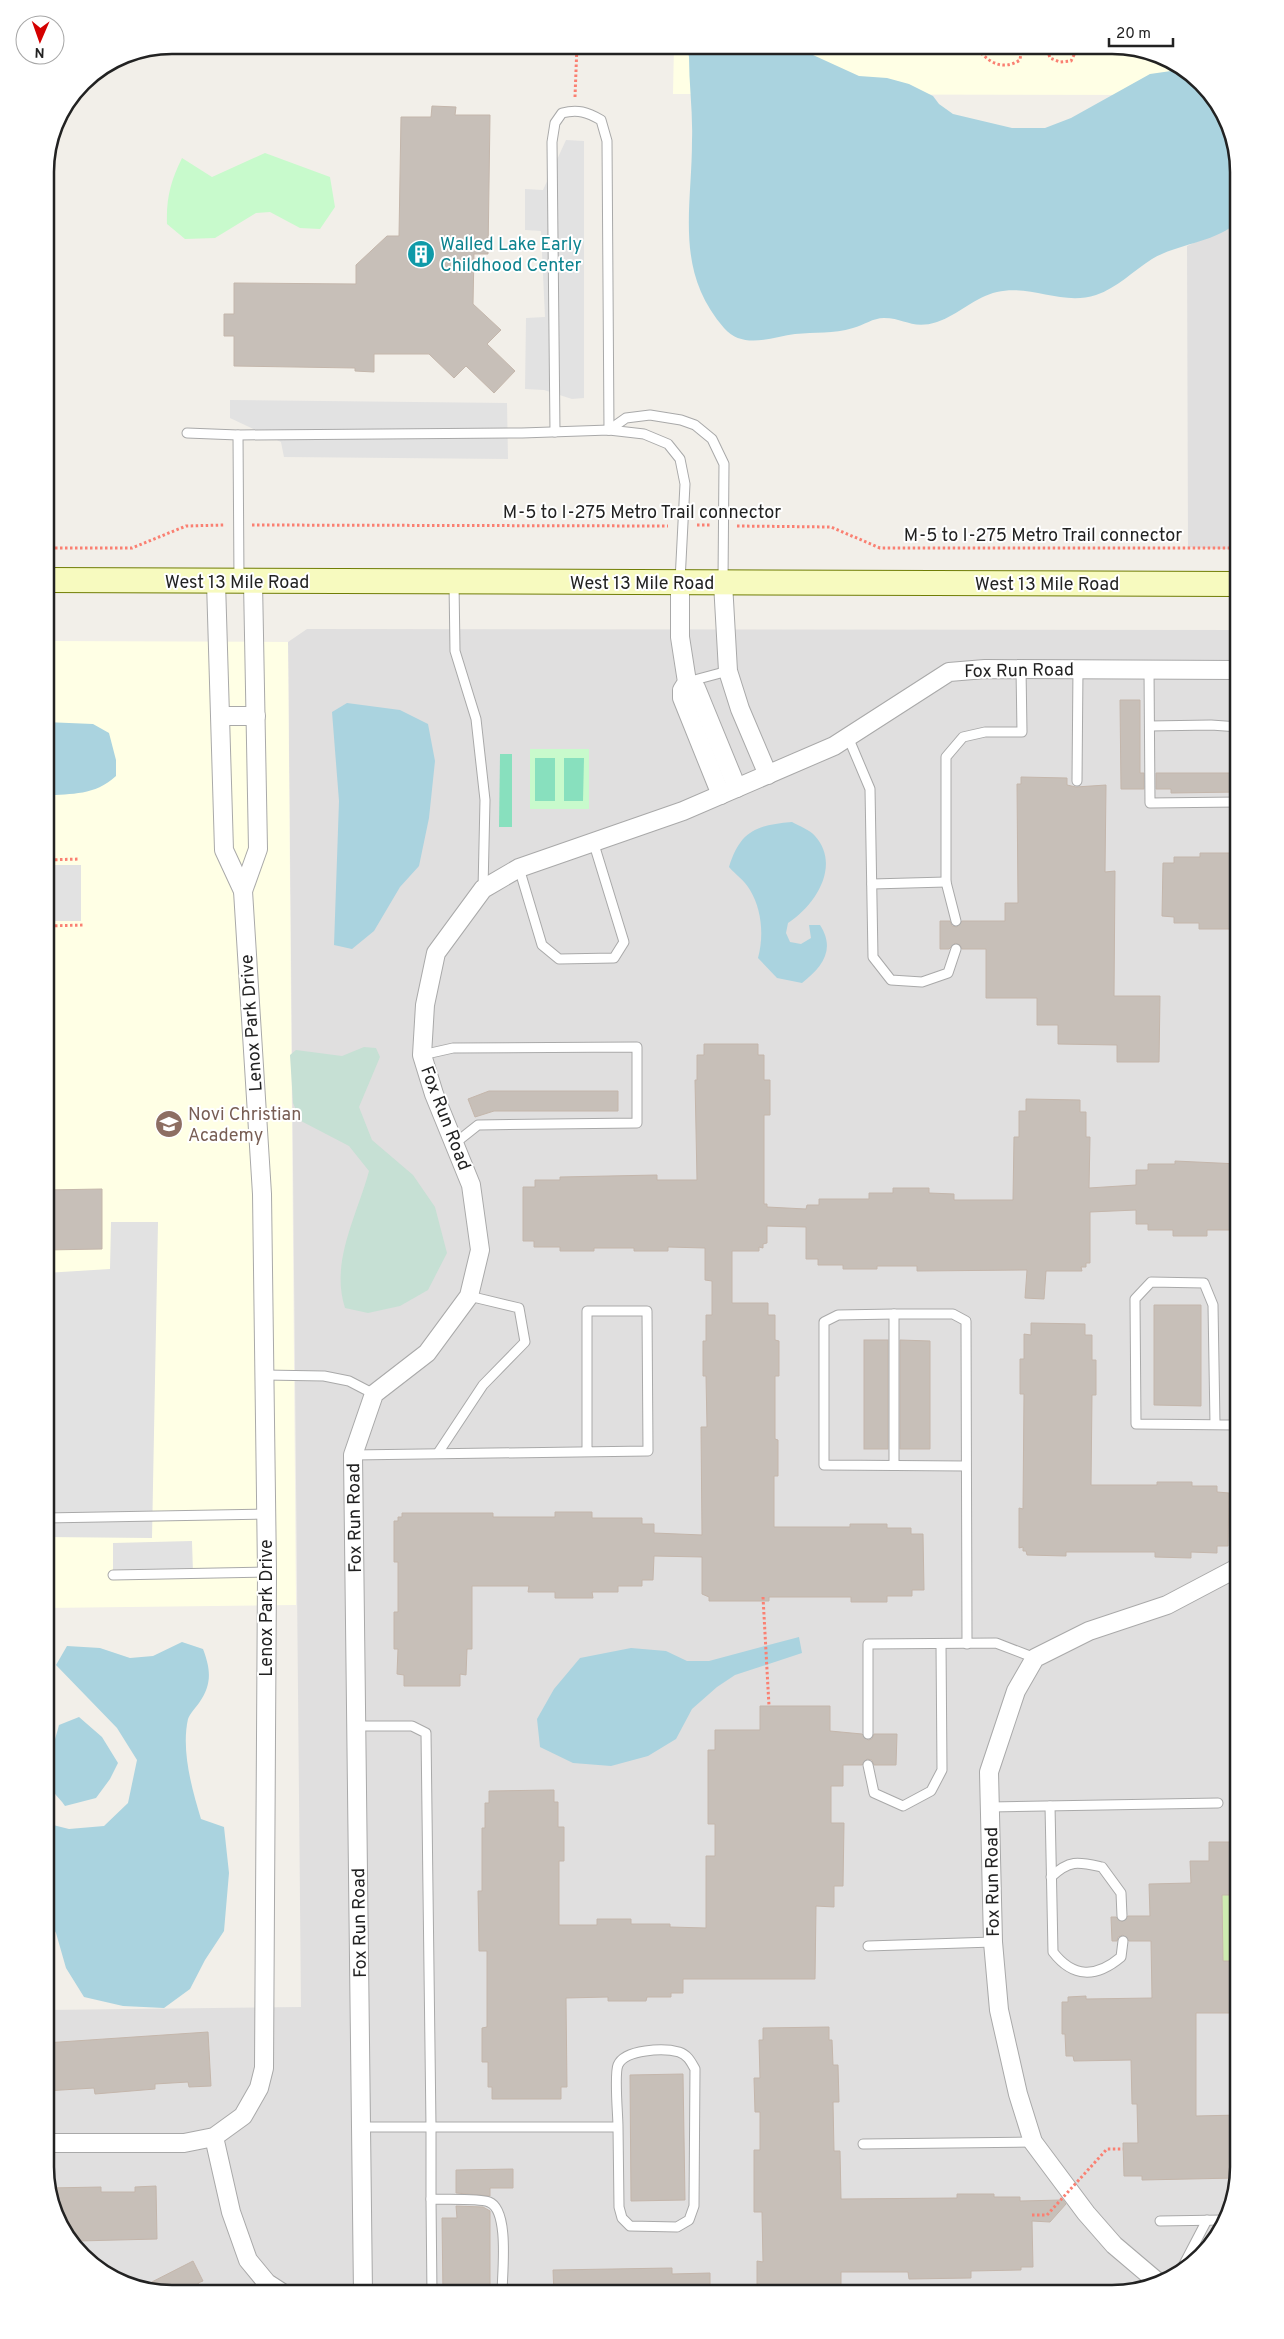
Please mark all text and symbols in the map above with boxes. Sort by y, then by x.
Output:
north arrow [15,15,65,65]
scale bar [1109,15,1173,47]
text: 20 m [1116,25,1151,44]
text: N [34,43,45,60]
place label: Walled Lake Early Childhood Center [440,234,582,278]
building icon: Walled Lake Early Childhood Center [406,239,436,269]
street label: M-5 to I-275 Metro Trail connector [503,502,781,525]
street label: M-5 to I-275 Metro Trail connector [904,525,1182,548]
street label: West 13 Mile Road [165,572,309,595]
street label: West 13 Mile Road [570,573,714,596]
street label: West 13 Mile Road [975,574,1119,597]
street label: Fox Run Road [964,659,1074,684]
street label: Lenox Park Drive [236,953,269,1092]
street label: Fox Run Road [414,1063,475,1174]
place label: Novi Christian Academy [188,1104,301,1148]
school or university icon: Novi Christian Academy [154,1109,184,1139]
street label: Fox Run Road [343,1463,368,1573]
street label: Lenox Park Drive [256,1539,279,1677]
street label: Fox Run Road [981,1827,1006,1937]
street label: Fox Run Road [348,1868,373,1978]

